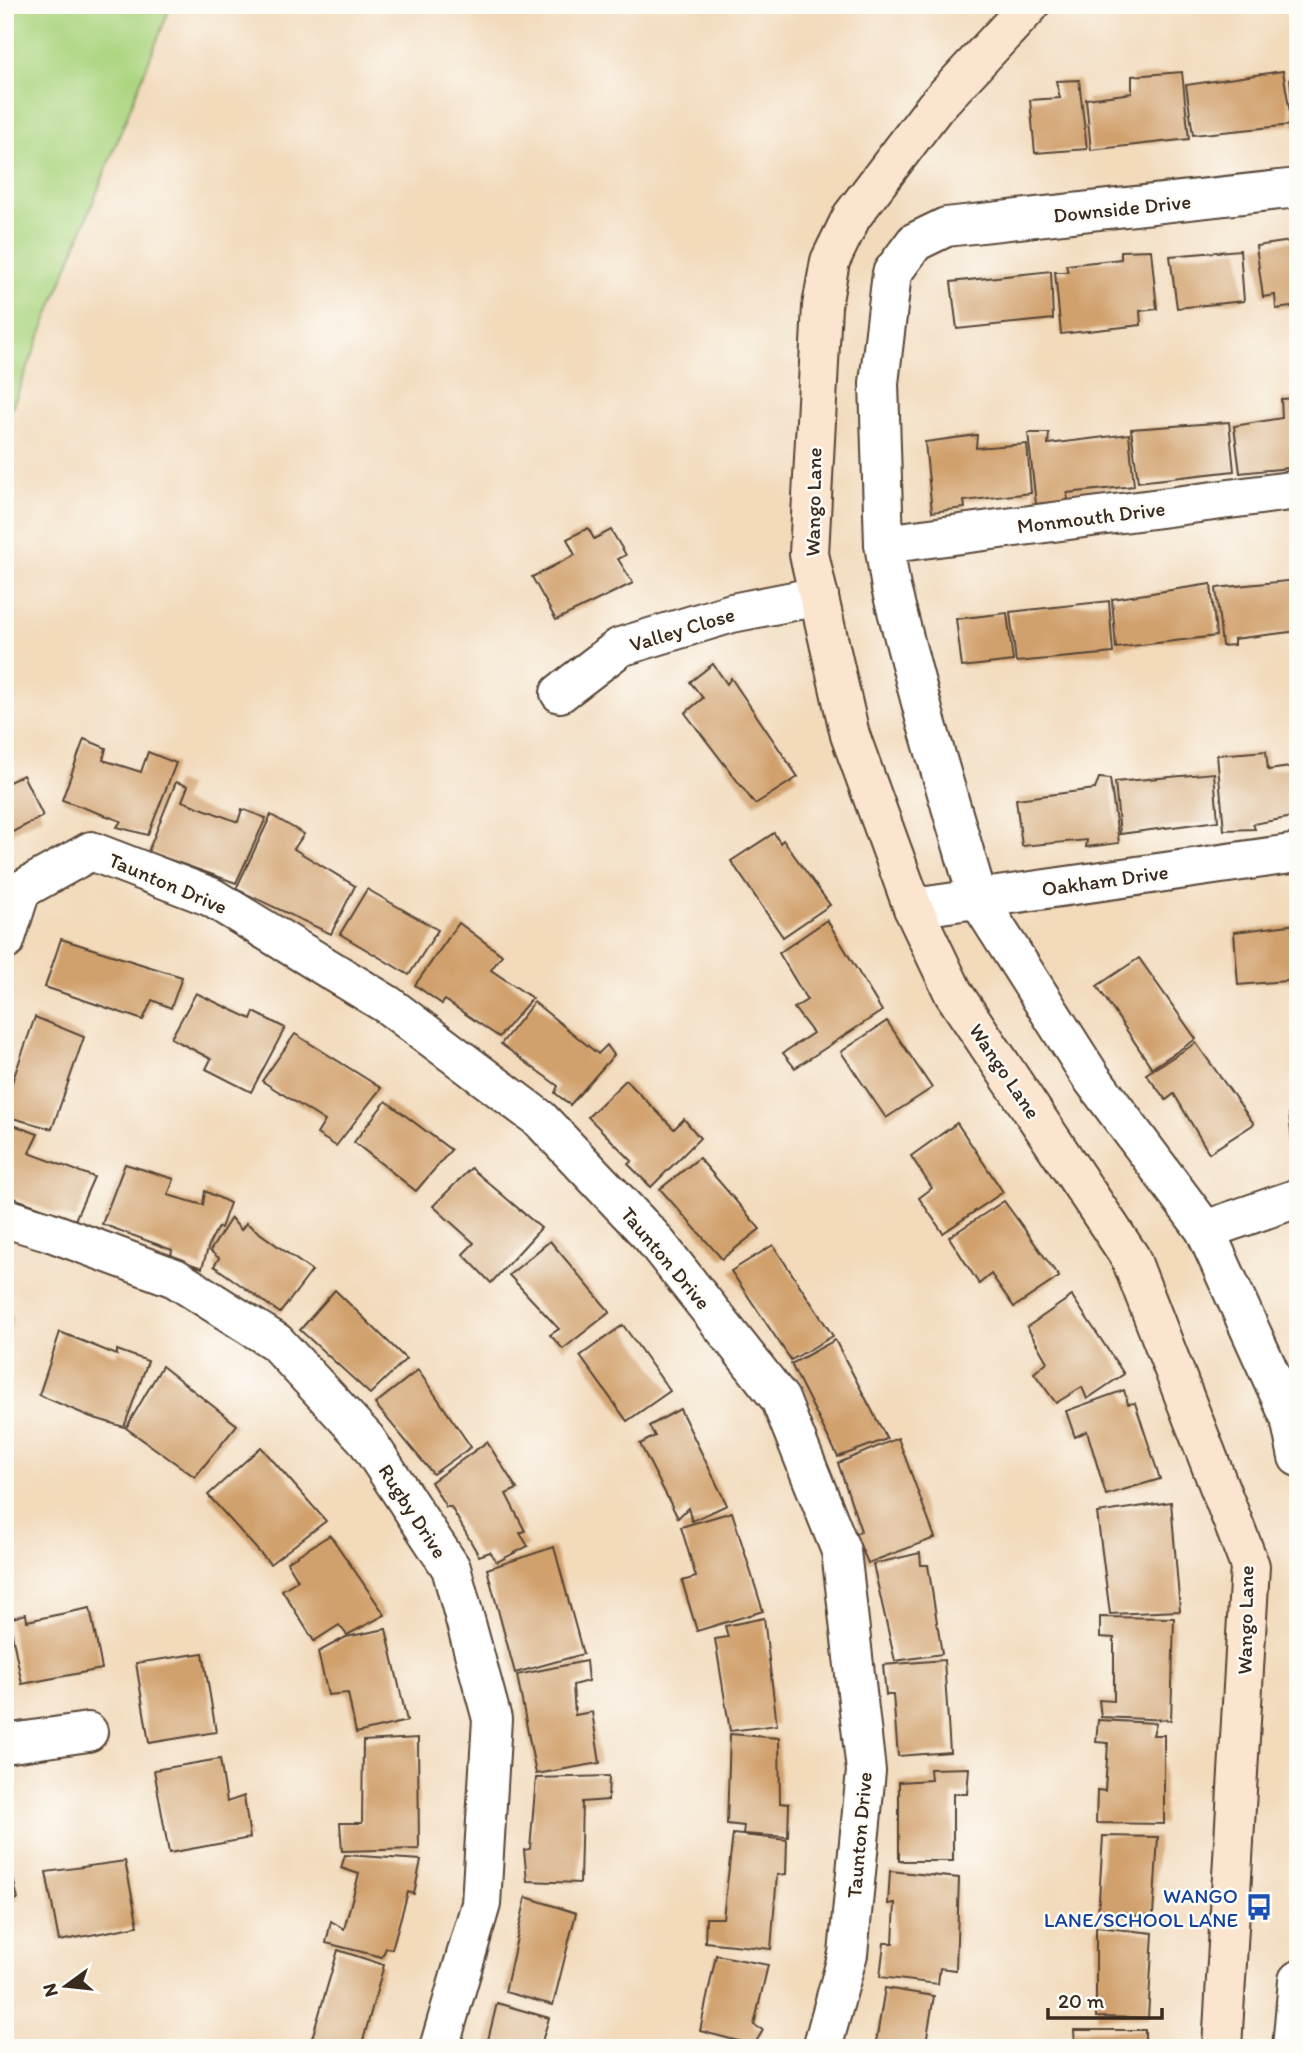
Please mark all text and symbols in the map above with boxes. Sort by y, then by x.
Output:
street label: Downside Drive [1052,188,1192,228]
street label: Wango Lane [800,447,826,557]
street label: Monmouth Drive [1015,495,1167,538]
street label: Valley Close [626,601,738,657]
street label: Taunton Drive [105,847,231,919]
street label: Oakham Drive [1040,859,1170,901]
street label: Wango Lane [964,1019,1046,1123]
street label: Taunton Drive [616,1202,716,1314]
street label: Rugby Drive [373,1459,453,1563]
street label: Wango Lane [1232,1565,1258,1675]
street label: Taunton Drive [841,1771,877,1899]
place label: WANGO LANE/SCHOOL LANE [1044,1883,1238,1932]
bus stop icon: WANGO LANE/SCHOOL LANE [1244,1892,1274,1922]
north arrow [32,1952,102,2022]
scale bar [1048,1976,1161,2020]
text: N [37,1981,63,1999]
text: 20 m [1058,1988,1105,2013]

